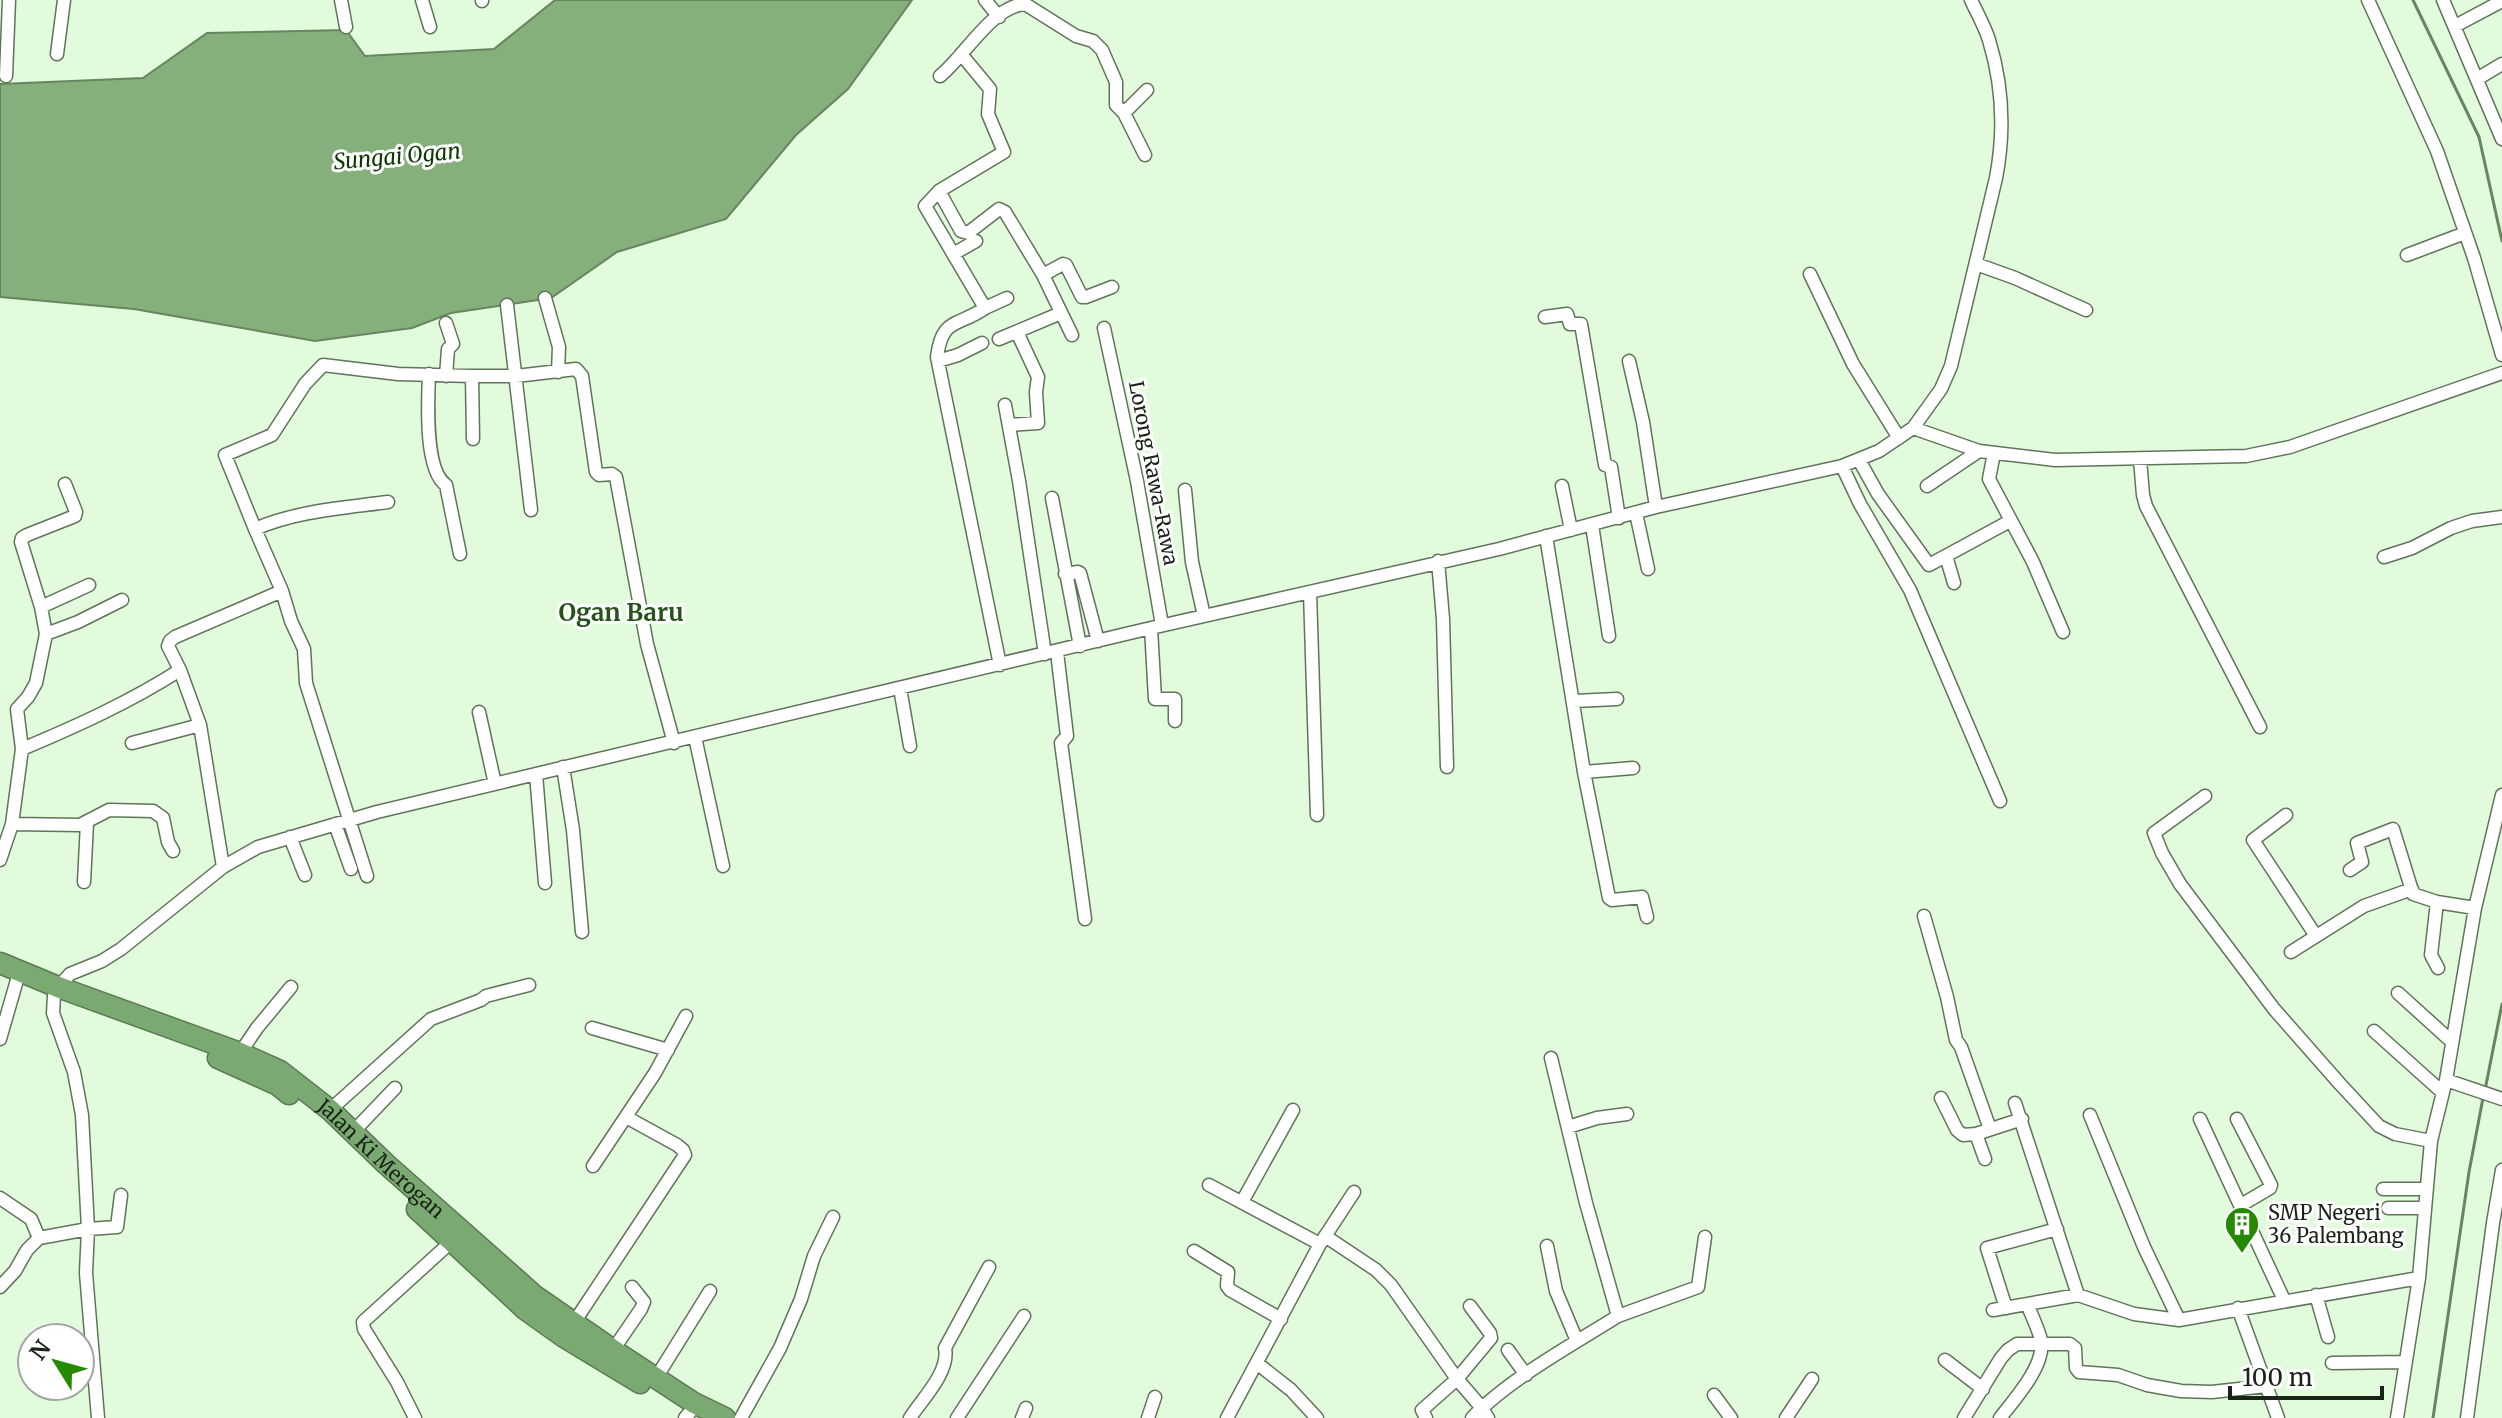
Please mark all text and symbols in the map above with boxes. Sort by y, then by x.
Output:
water label: Sungai Ogan [332,136,462,176]
street label: Lorong Rawa-Rawa [1124,379,1184,568]
district label: Ogan Baru [558,597,684,628]
street label: Jalan Ki Merogan [312,1092,450,1223]
place label: SMP Negeri 36 Palembang [2268,1200,2404,1248]
building icon: SMP Negeri 36 Palembang [2223,1205,2261,1255]
north arrow [16,1322,96,1402]
text: N [24,1334,57,1365]
scale bar [2230,1350,2382,1400]
text: 100 m [2242,1362,2313,1393]

